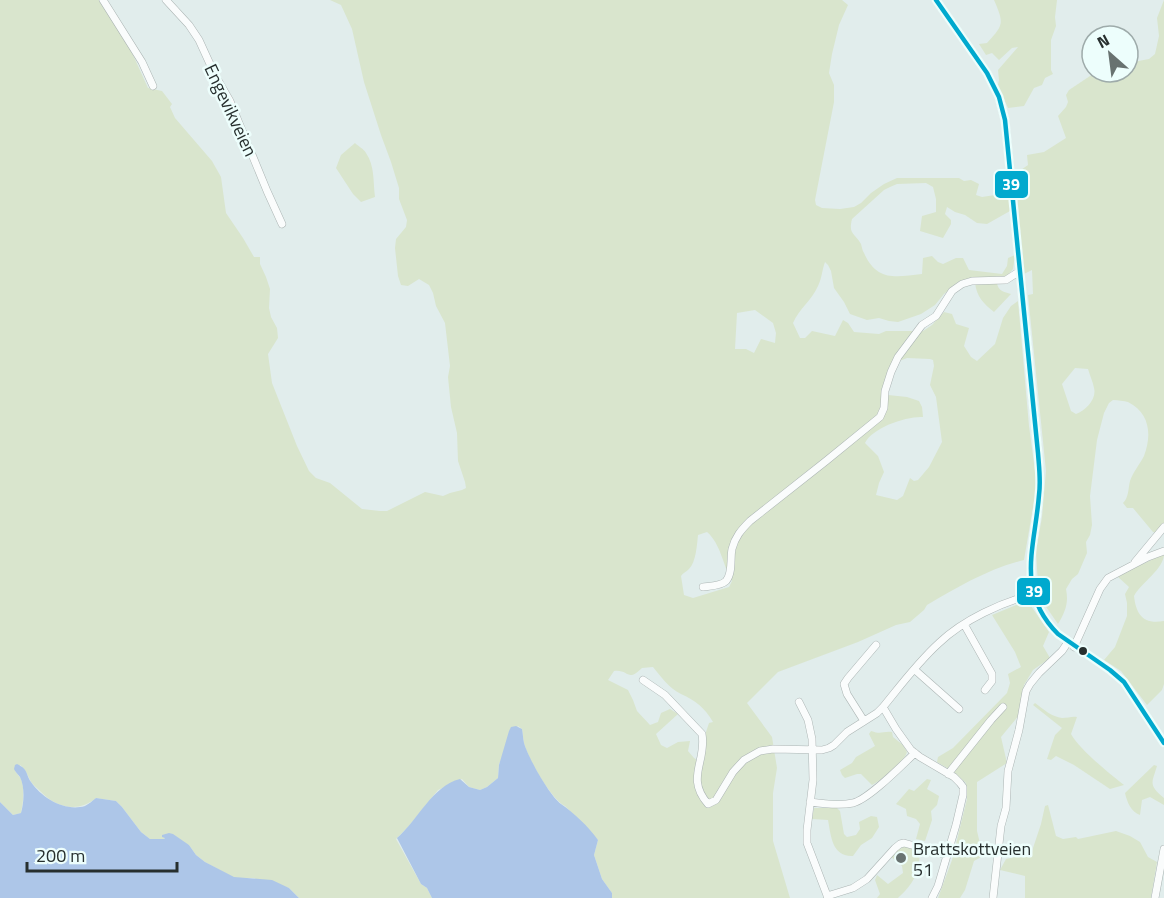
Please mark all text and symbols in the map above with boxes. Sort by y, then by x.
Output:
north arrow [1080,24,1140,84]
text: N [1092,28,1113,54]
street label: Engevikveien [198,59,264,161]
line badge: 39 [994,170,1029,199]
text: 39 [1002,172,1020,196]
line badge: 39 [1016,577,1051,606]
text: 39 [1025,579,1043,603]
unlabelled marker [1077,645,1089,657]
scale bar [27,835,177,873]
place label: Brattskottveien 51 [913,835,1031,883]
text: 200 m [36,842,85,869]
marker: Brattskottveien 51 [894,851,908,865]

